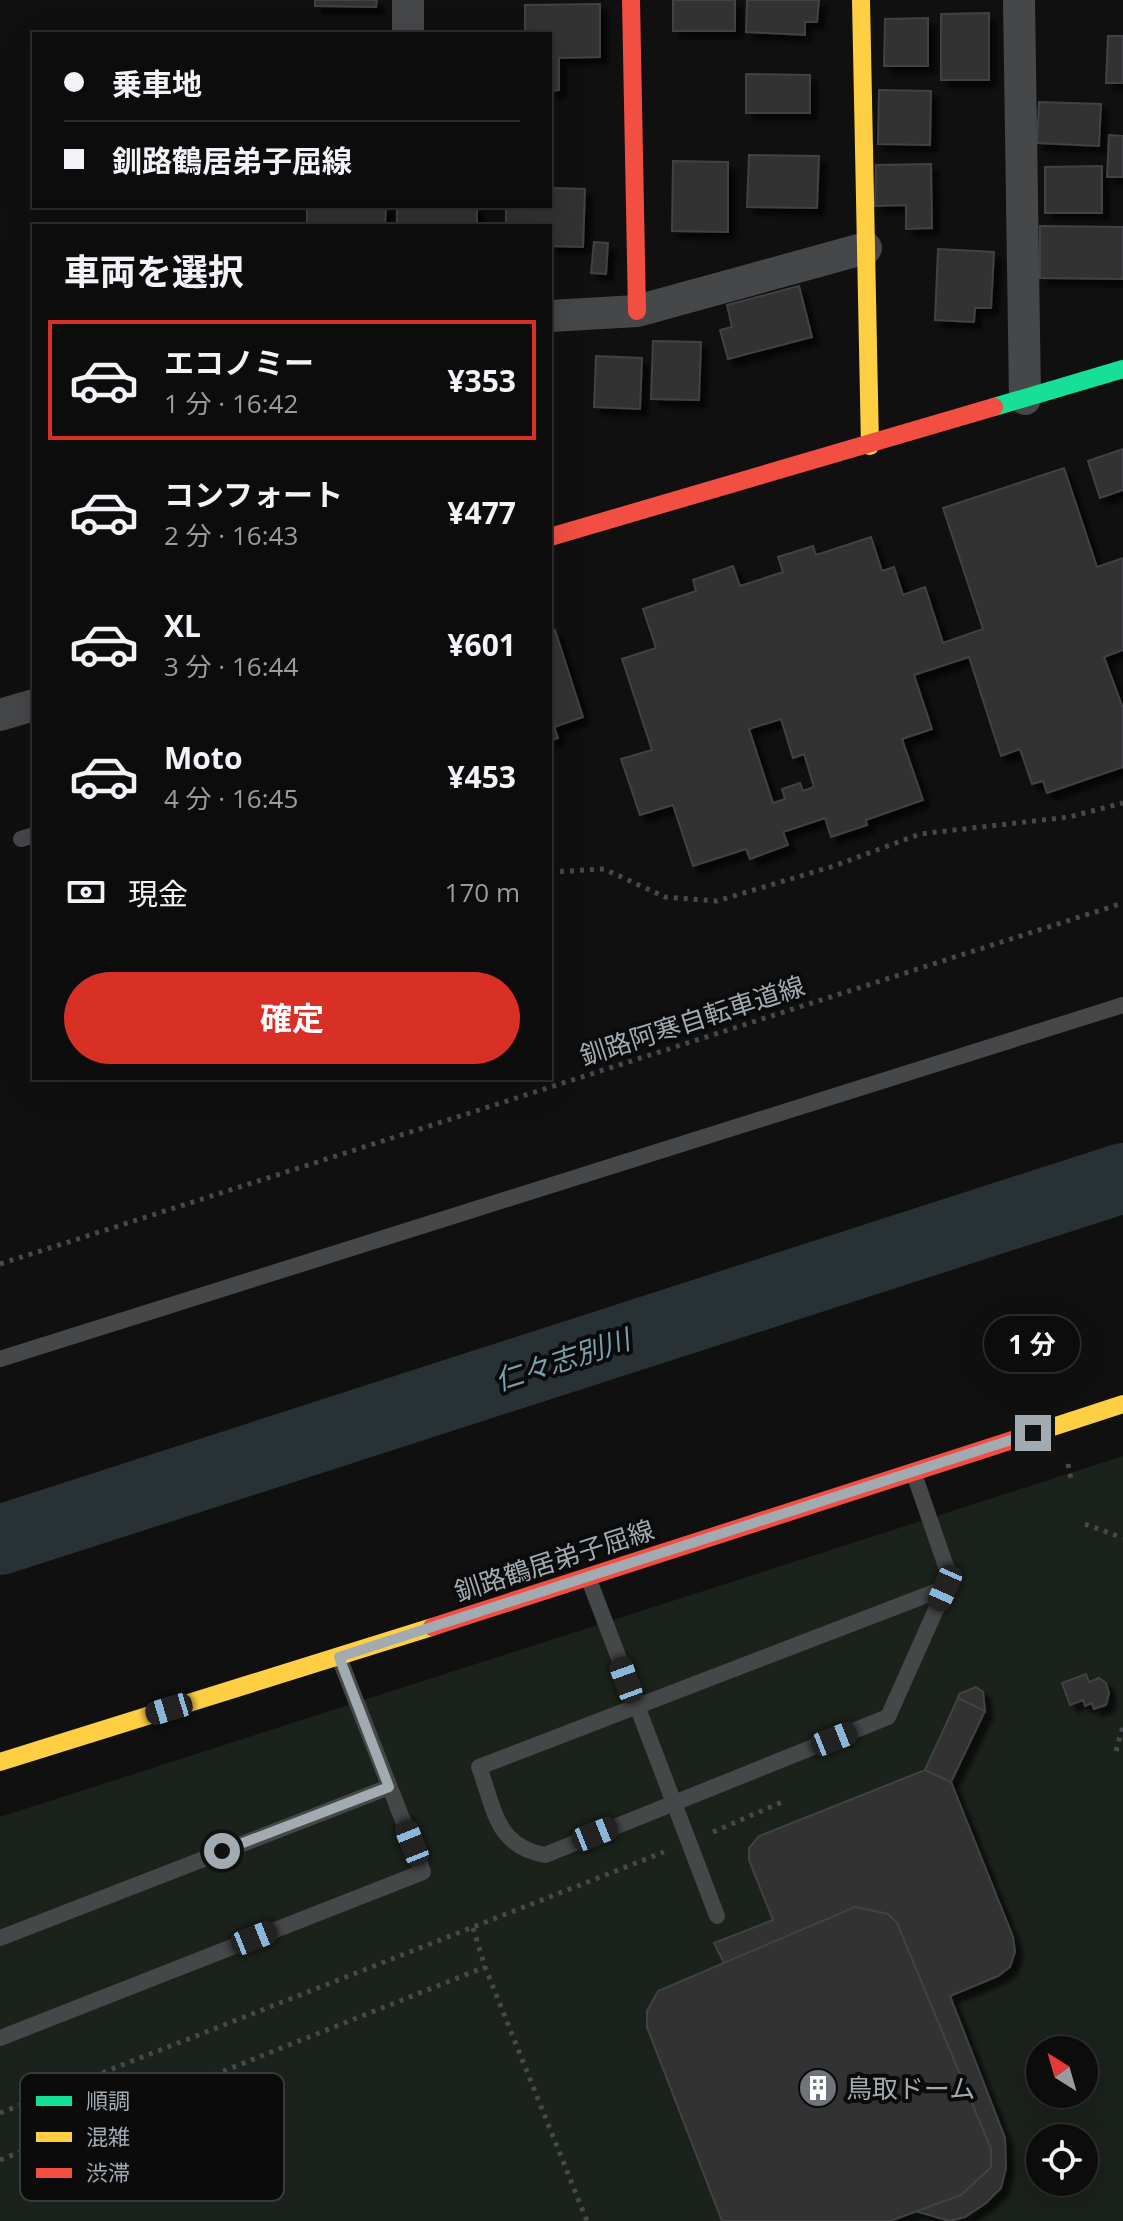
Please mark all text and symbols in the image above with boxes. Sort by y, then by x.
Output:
text: 乗車地 [112,63,202,104]
text: 釧路鶴居弟子屈線 [112,140,352,181]
text: 車両を選択 [64,247,244,296]
text: エコノミー [164,342,314,383]
icon: car [68,344,140,416]
text: ¥353 [447,360,516,401]
text: 1 分 · 16:42 [164,385,298,421]
text: コンフォート [164,474,343,515]
icon: car [68,476,140,548]
text: ¥477 [447,492,516,533]
text: 2 分 · 16:43 [164,517,298,553]
text: XL [164,605,201,646]
icon: car [68,608,140,680]
text: ¥601 [447,624,516,665]
text: 3 分 · 16:44 [164,648,298,684]
text: Moto [164,737,242,778]
icon: car [68,740,140,812]
text: ¥453 [447,756,516,797]
text: 4 分 · 16:45 [164,780,298,816]
icon: cash [64,870,108,914]
text: 現金 [128,873,188,914]
text: 170 m [445,874,520,910]
street label: 釧路阿寒自転車道線 [575,967,809,1073]
button: 確定 [64,972,520,1064]
callout: 1 分 [985,1317,1081,1373]
water label: 仁々志別川 [490,1318,637,1399]
text: 1 分 [1008,1326,1056,1362]
route end [1015,1415,1051,1451]
street label: 釧路鶴居弟子屈線 [450,1511,658,1609]
car [924,1561,966,1615]
car [607,1653,645,1707]
car [143,1691,195,1727]
car [807,1719,861,1759]
car [568,1814,622,1854]
car [392,1816,432,1870]
route start [204,1833,240,1869]
car [227,1918,281,1958]
north arrow [1026,2036,1098,2108]
map controls [1026,2036,1098,2196]
building icon: 鳥取ドーム [797,2067,839,2109]
place label: 鳥取ドーム [846,2070,975,2106]
legend [20,2073,284,2201]
text: 順調 [86,2085,130,2115]
text: 混雑 [86,2121,130,2151]
button: locate [1026,2124,1098,2196]
text: 渋滞 [86,2157,130,2187]

